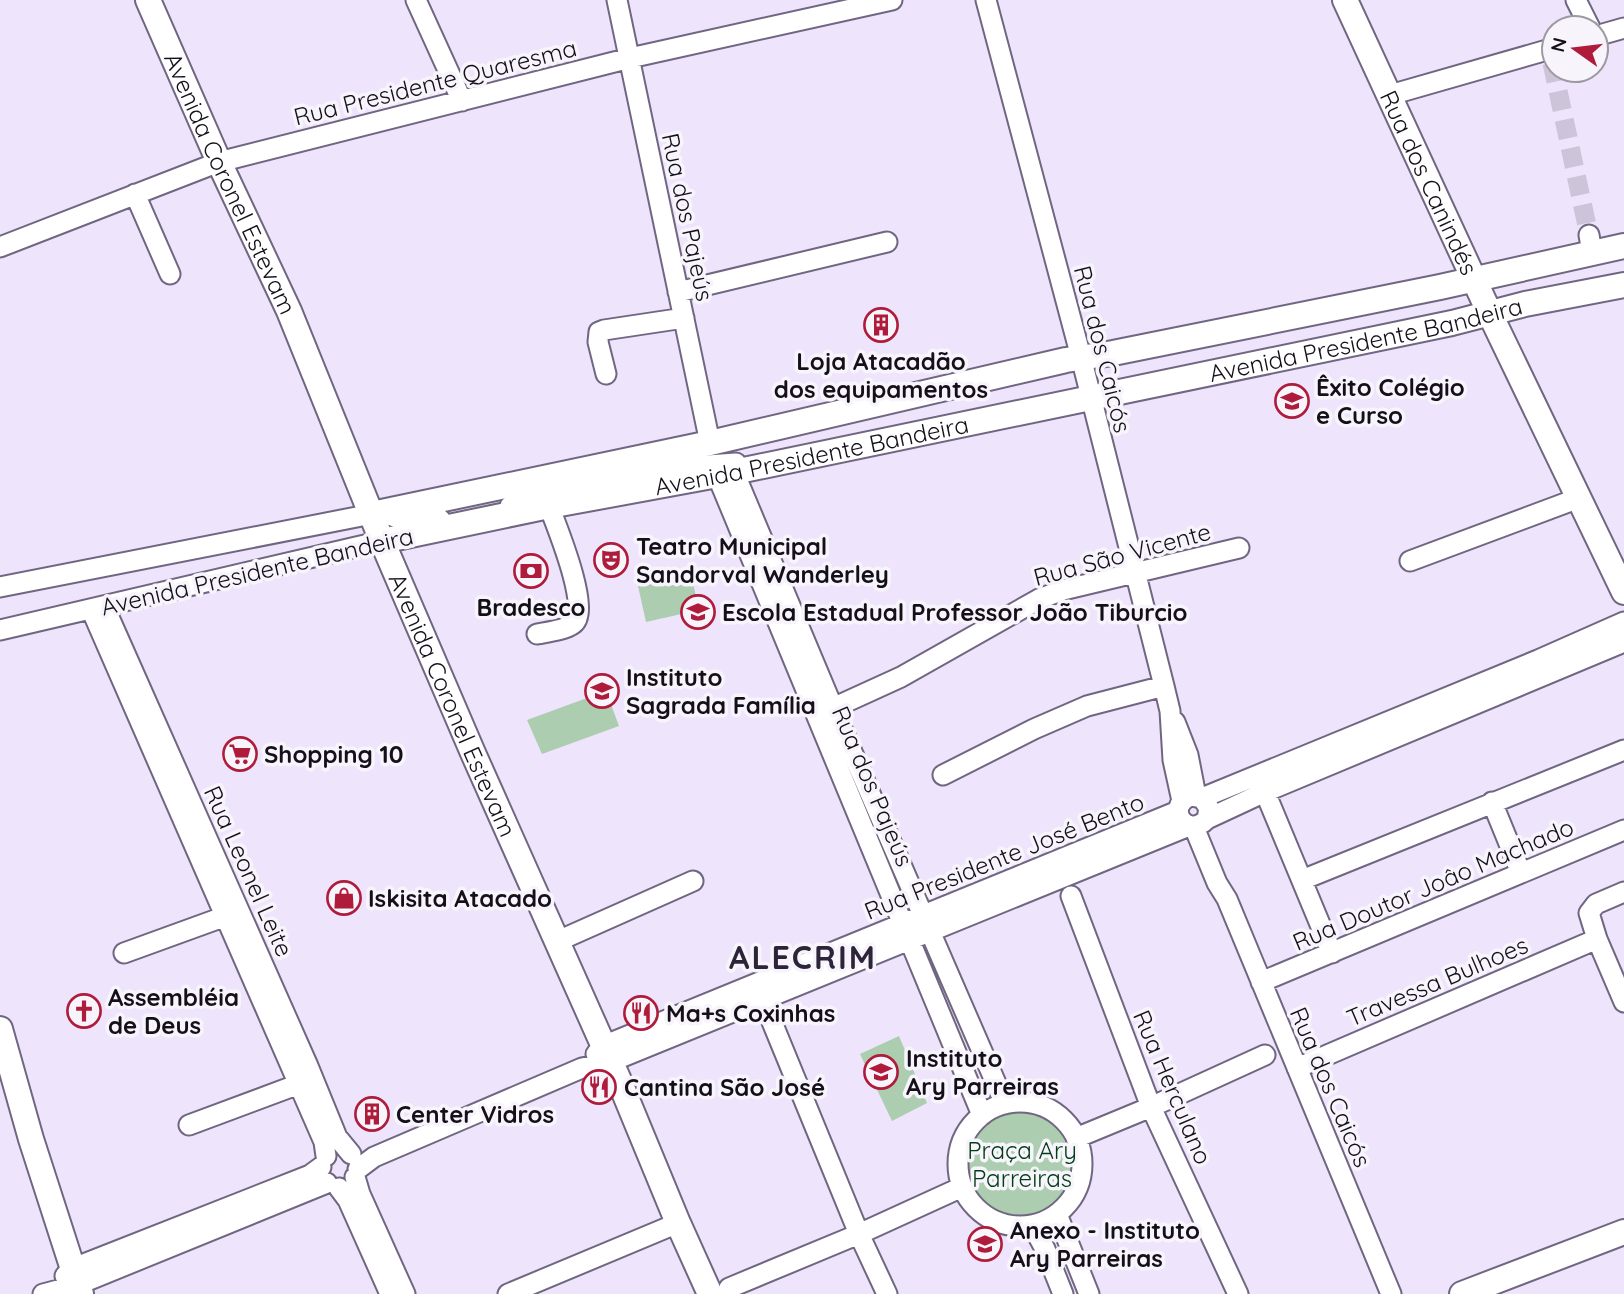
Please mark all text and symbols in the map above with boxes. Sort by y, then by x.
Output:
north arrow [1540,14,1610,84]
street label: Rua Presidente Quaresma [290,32,580,132]
text: N [1545,35,1572,55]
street label: Avenida Coronel Estevam [158,48,303,319]
street label: Rua dos Canindés [1374,85,1485,280]
street label: Rua dos Pajeús [656,130,720,304]
street label: Rua dos Caicós [1068,262,1138,436]
street label: Avenida Presidente Bandeira [1206,290,1525,388]
building icon: Loja Atacadão dos equipamentos [862,306,900,344]
place label: Loja Atacadão dos equipamentos [774,346,988,404]
place label: Êxito Colégio e Curso [1316,372,1465,430]
school or university icon: Êxito Colégio e Curso [1273,382,1311,420]
street label: Avenida Presidente Bandeira [652,409,971,501]
street label: Rua São Vicente [1030,516,1214,592]
street label: Avenida Presidente Bandeira [98,520,416,622]
place label: Teatro Municipal Sandorval Wanderley [636,531,889,589]
theatre icon: Teatro Municipal Sandorval Wanderley [592,541,630,579]
bank icon: Bradesco [512,552,550,590]
street label: Avenida Coronel Estevam [383,568,523,841]
place label: Bradesco [476,592,586,622]
school or university icon: Escola Estadual Professor João Tiburcio [679,593,717,631]
place label: Escola Estadual Professor João Tiburcio [722,597,1187,627]
place label: Instituto Sagrada Família [626,662,816,720]
school or university icon: Instituto Sagrada Família [583,672,621,710]
street label: Rua dos Pajeús [826,701,920,871]
supermarket icon: Shopping 10 [221,735,259,773]
place label: Shopping 10 [264,739,404,769]
street label: Rua Leonel Leite [198,781,300,961]
street label: Rua Presidente José Bento [860,786,1148,926]
street label: Rua Doutor Joâo Machado [1288,811,1578,957]
shop icon: Iskisita Atacado [325,879,363,917]
place label: Iskisita Atacado [368,883,552,913]
street label: Travessa Bulhoes [1342,929,1532,1033]
district label: ALECRIM [729,937,877,977]
place label: Assembléia de Deus [108,982,239,1040]
church icon: Assembléia de Deus [65,992,103,1030]
restaurant icon: Ma+s Coxinhas [622,994,660,1032]
place label: Ma+s Coxinhas [666,998,835,1028]
street label: Rua dos Caicós [1284,1002,1378,1172]
street label: Rua Herculano [1127,1005,1219,1169]
place label: Instituto Ary Parreiras [906,1043,1059,1101]
school or university icon: Instituto Ary Parreiras [862,1053,900,1091]
restaurant icon: Cantina São José [580,1068,618,1106]
place label: Cantina São José [624,1072,825,1102]
building icon: Center Vidros [353,1095,391,1133]
place label: Center Vidros [396,1099,554,1129]
park label: Praça Ary Parreiras [967,1135,1077,1193]
place label: Anexo - Instituto Ary Parreiras [1010,1215,1200,1273]
school or university icon: Anexo - Instituto Ary Parreiras [966,1225,1004,1263]

